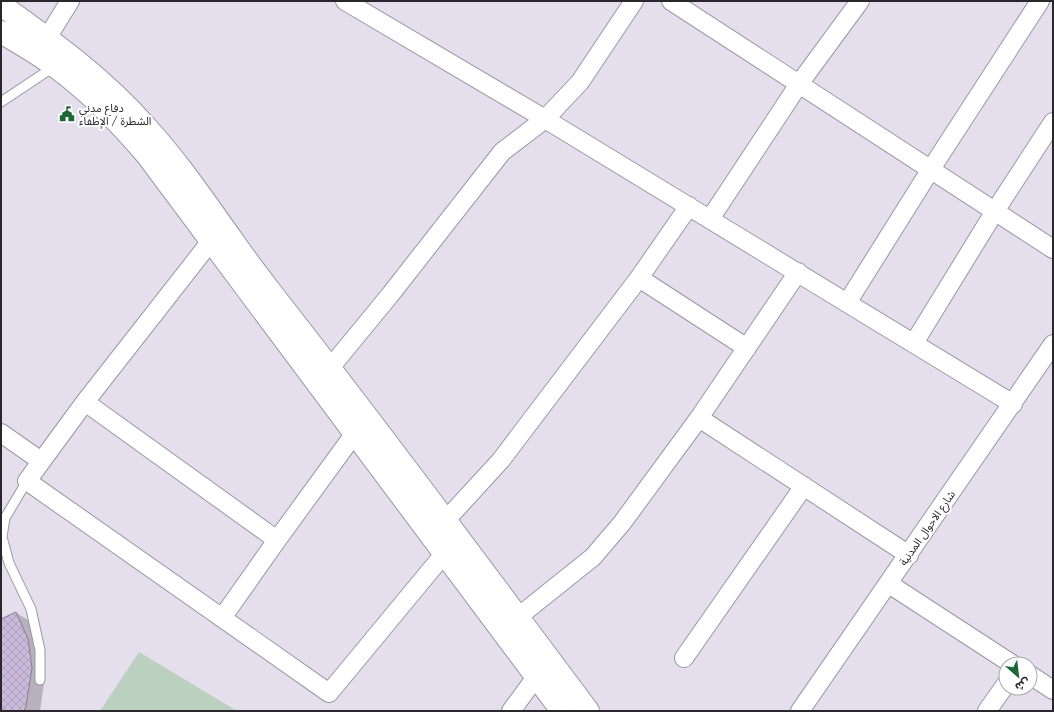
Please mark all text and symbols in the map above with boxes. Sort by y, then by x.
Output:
place label: دفاع مدني الشطرة / الإطفاء [79,101,151,129]
public building icon: دفاع مدني الشطرة / الإطفاء [58,105,76,123]
street label: شارع الاحوال المدنية [896,487,959,569]
north arrow [998,656,1038,696]
text: ش [1013,675,1033,695]

